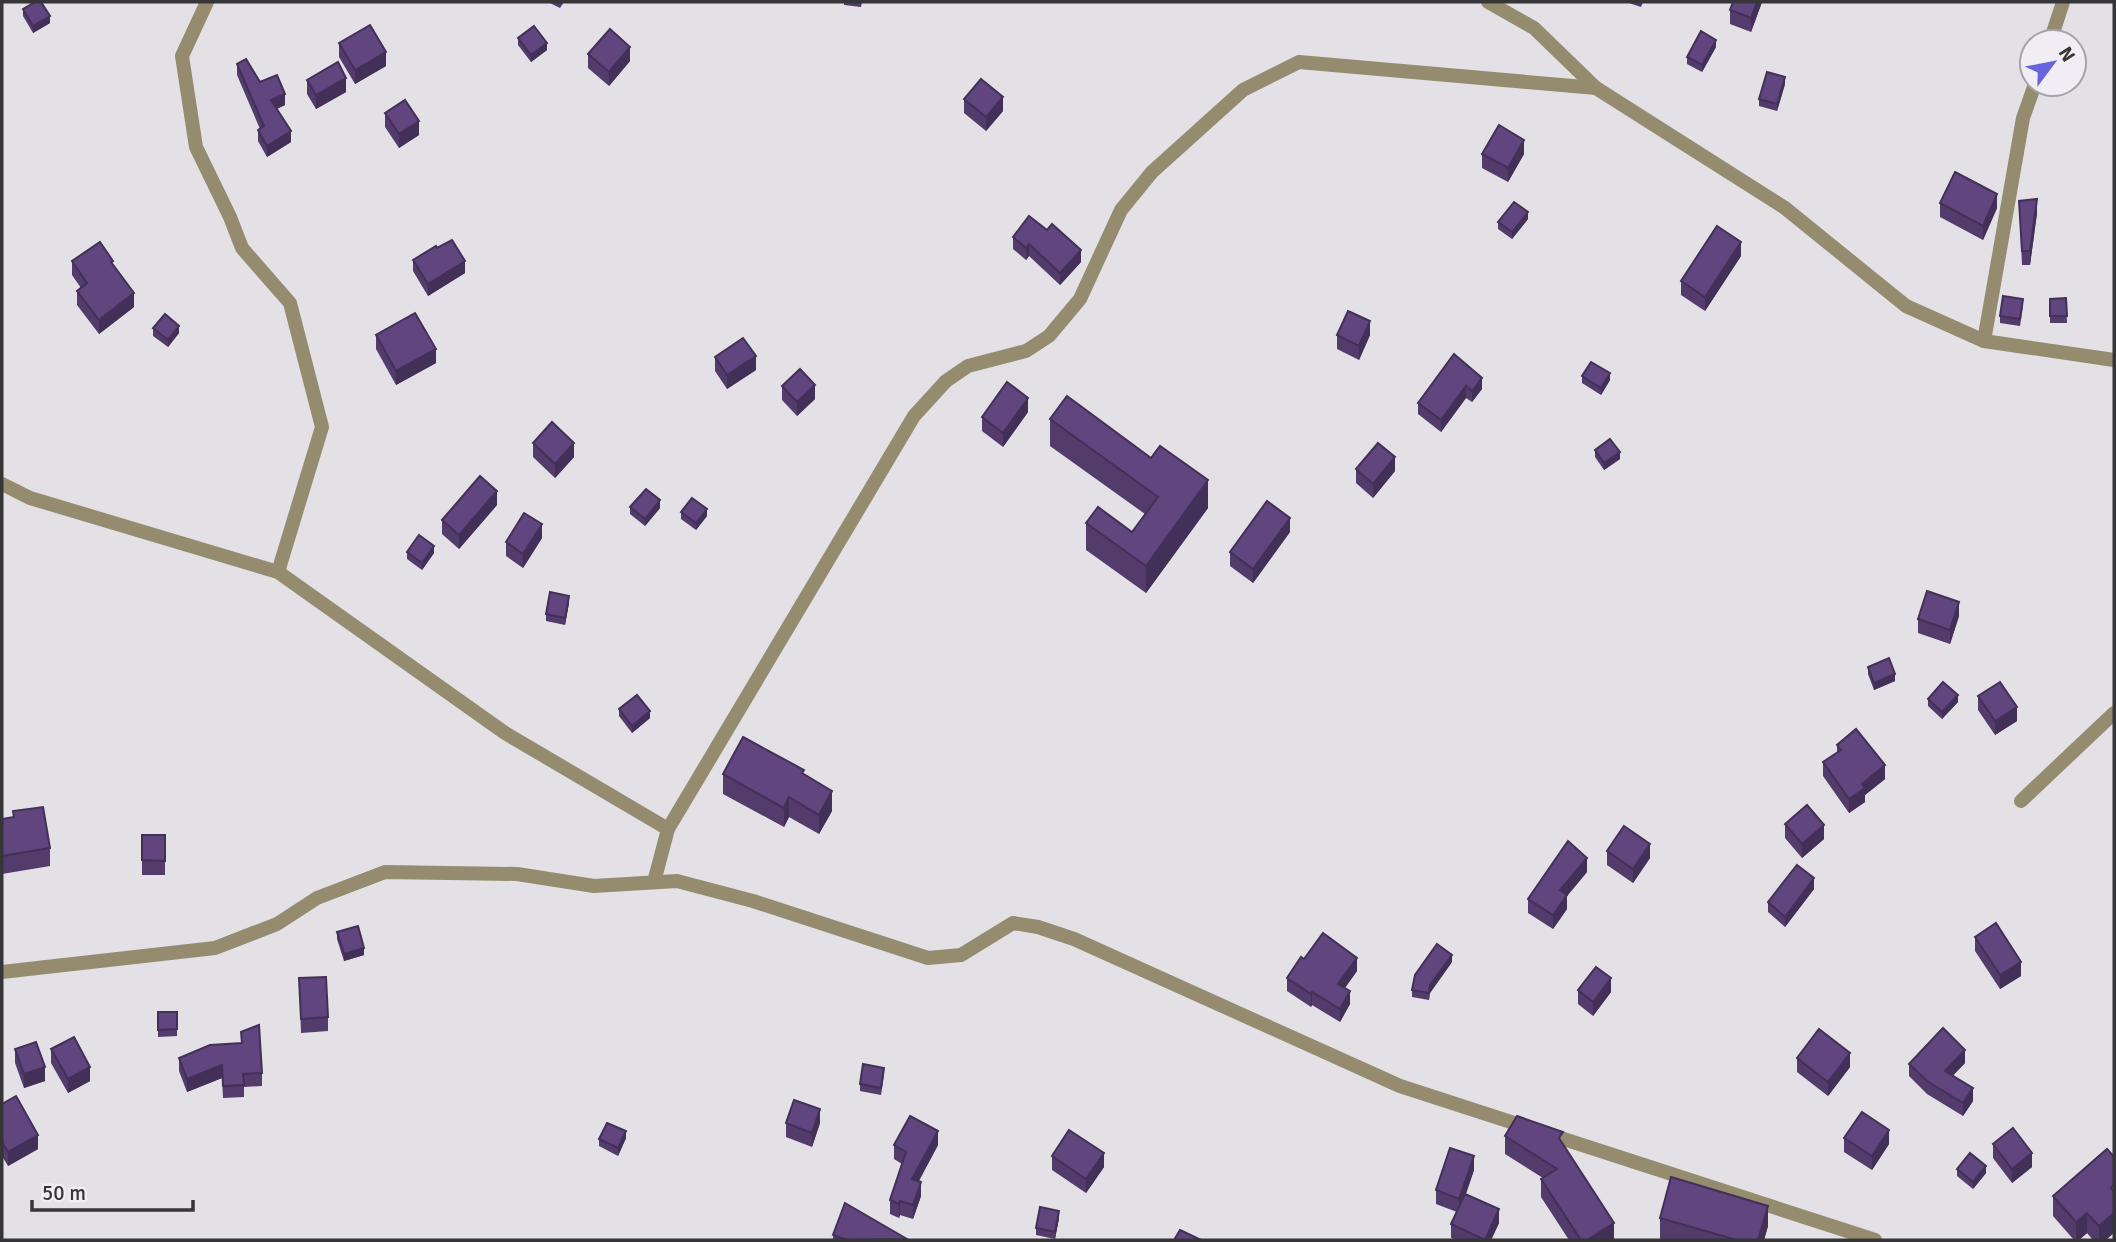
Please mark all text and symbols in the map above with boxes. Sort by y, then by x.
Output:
north arrow [2018,28,2088,98]
text: N [2053,43,2080,66]
scale bar [32,1168,192,1212]
text: 50 m [42,1180,86,1206]

